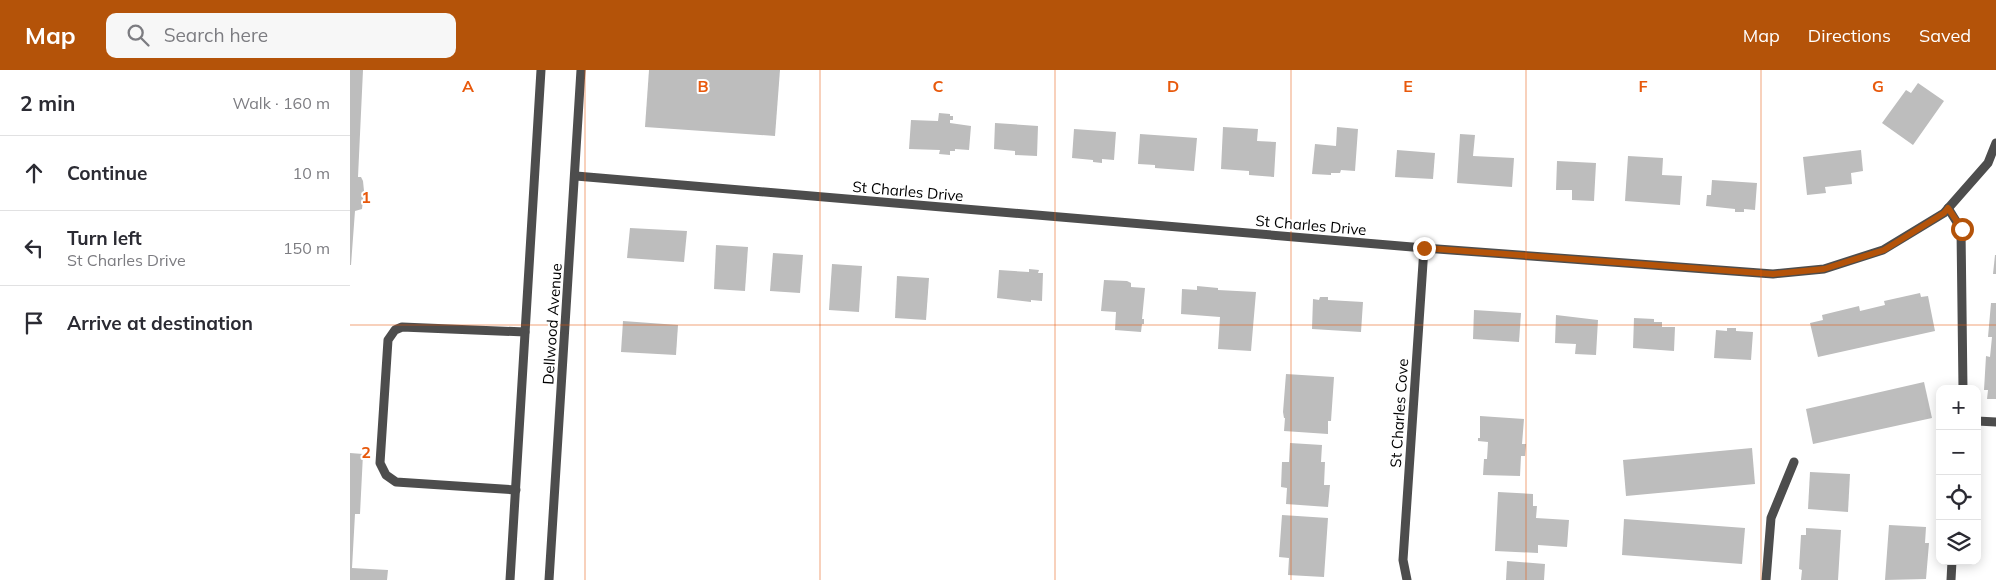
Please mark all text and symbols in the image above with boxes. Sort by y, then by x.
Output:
search box [106,13,456,58]
text: Map [25,20,76,50]
icon: search [124,21,152,49]
text: Search here [164,23,268,47]
text: Map [1743,24,1780,47]
text: Directions [1808,24,1891,47]
text: Saved [1919,24,1971,47]
text: A [462,76,474,96]
text: B [697,76,709,96]
text: C [933,76,944,96]
text: D [1167,76,1179,96]
text: E [1403,76,1413,96]
text: F [1638,76,1648,96]
text: G [1872,76,1884,96]
text: 2 min [20,90,75,116]
text: Walk · 160 m [232,93,330,113]
icon: ahead [20,159,48,187]
text: Continue [67,161,147,185]
text: 10 m [293,163,330,183]
street label: St Charles Drive [852,177,964,205]
text: 1 [361,187,371,207]
street label: St Charles Drive [1255,211,1367,239]
route start [1951,218,1974,241]
text: Turn left [67,226,142,250]
icon: left [20,234,48,262]
route end [1413,237,1436,260]
text: 150 m [283,238,330,258]
text: St Charles Drive [67,250,186,270]
street label: Dellwood Avenue [538,263,566,385]
icon: arrive [20,309,48,337]
text: Arrive at destination [67,311,253,335]
street label: St Charles Cove [1386,358,1412,468]
map controls [1936,385,1981,565]
button: + [1936,385,1981,430]
button: − [1936,430,1981,475]
text: 2 [361,442,371,462]
button: locate [1936,475,1981,520]
button: layers [1936,520,1981,565]

